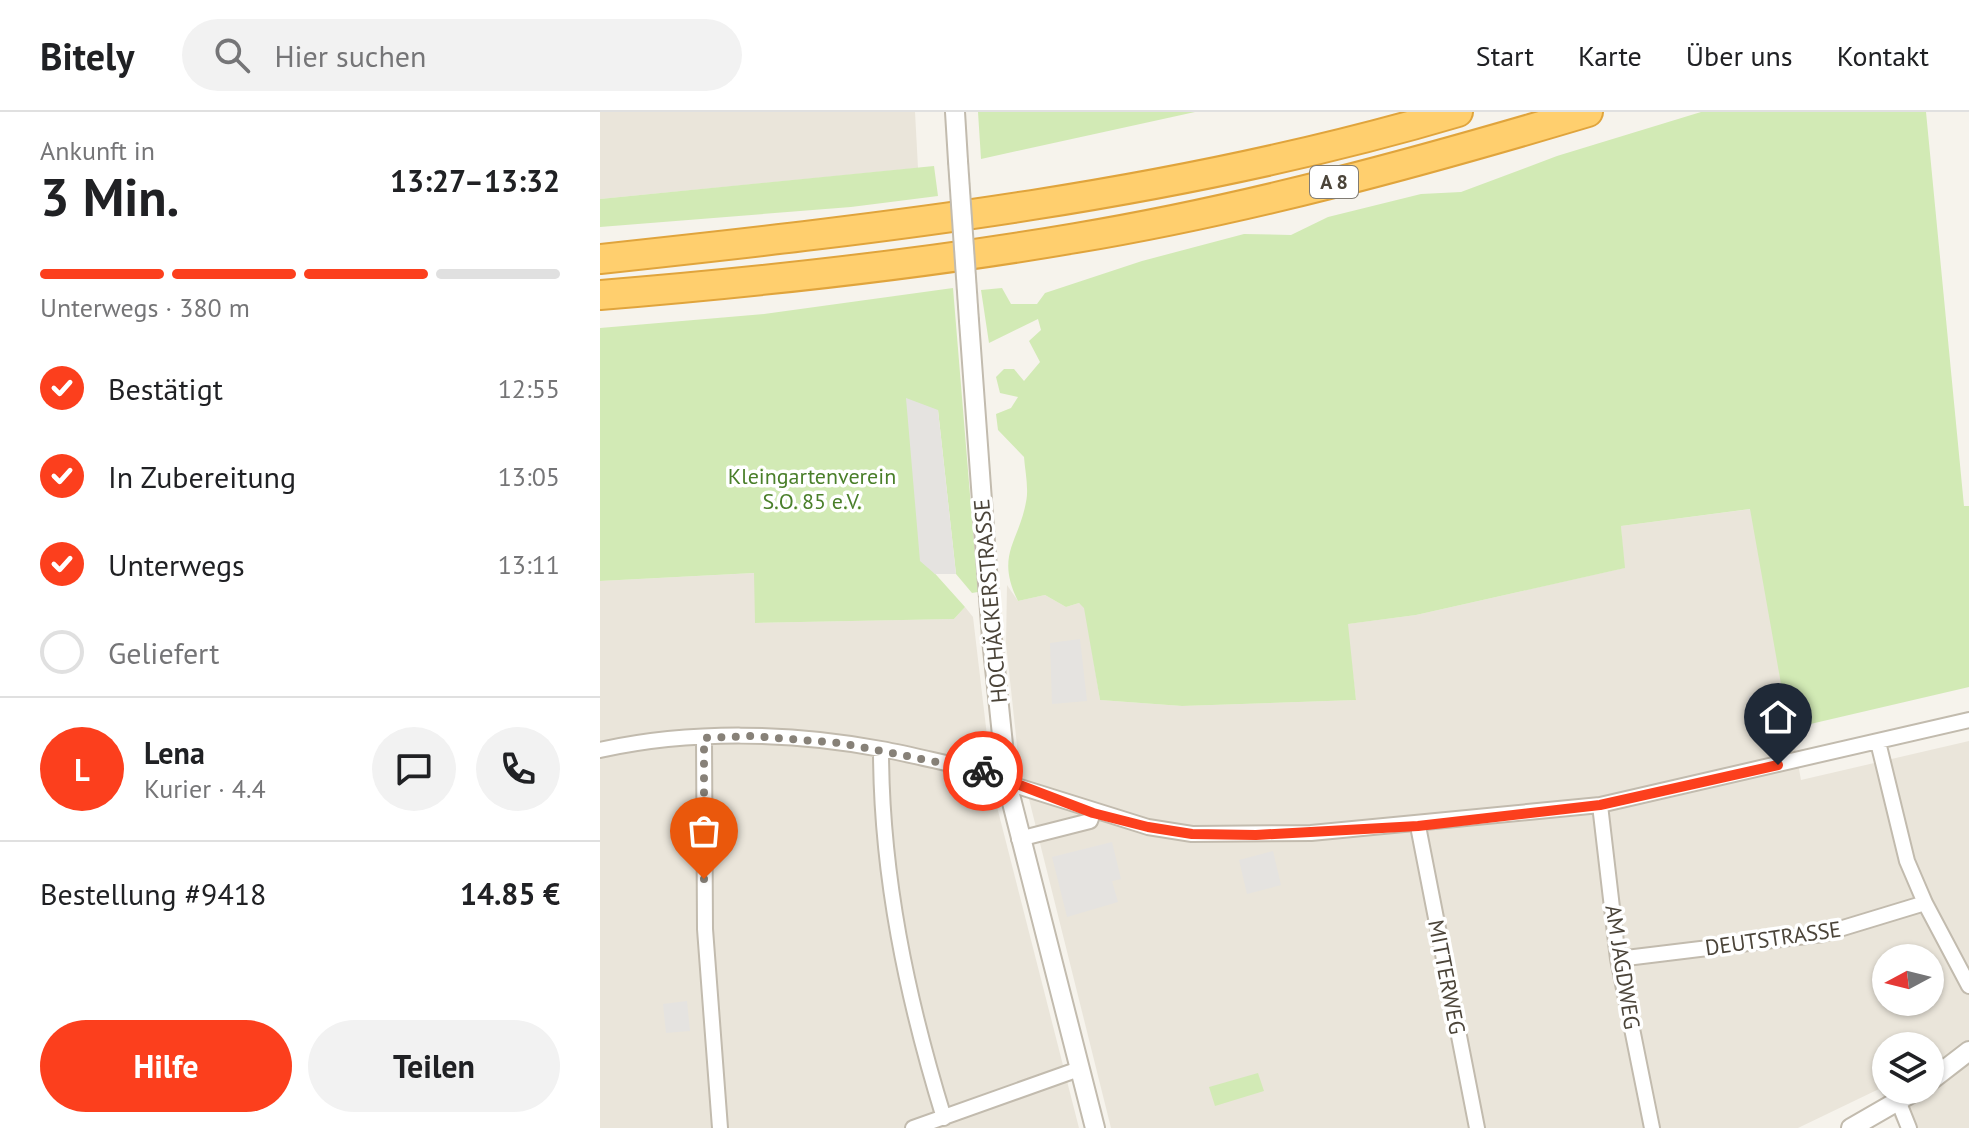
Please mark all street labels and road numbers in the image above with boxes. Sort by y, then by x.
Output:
road number: A 8 [1310,166,1358,198]
street label: HOCHÄCKERSTRASSE [967,498,1013,704]
street label: AM JAGDWEG [1599,903,1647,1031]
street label: DEUTSTRASSE [1703,915,1843,961]
street label: MITTERWEG [1422,917,1472,1037]

